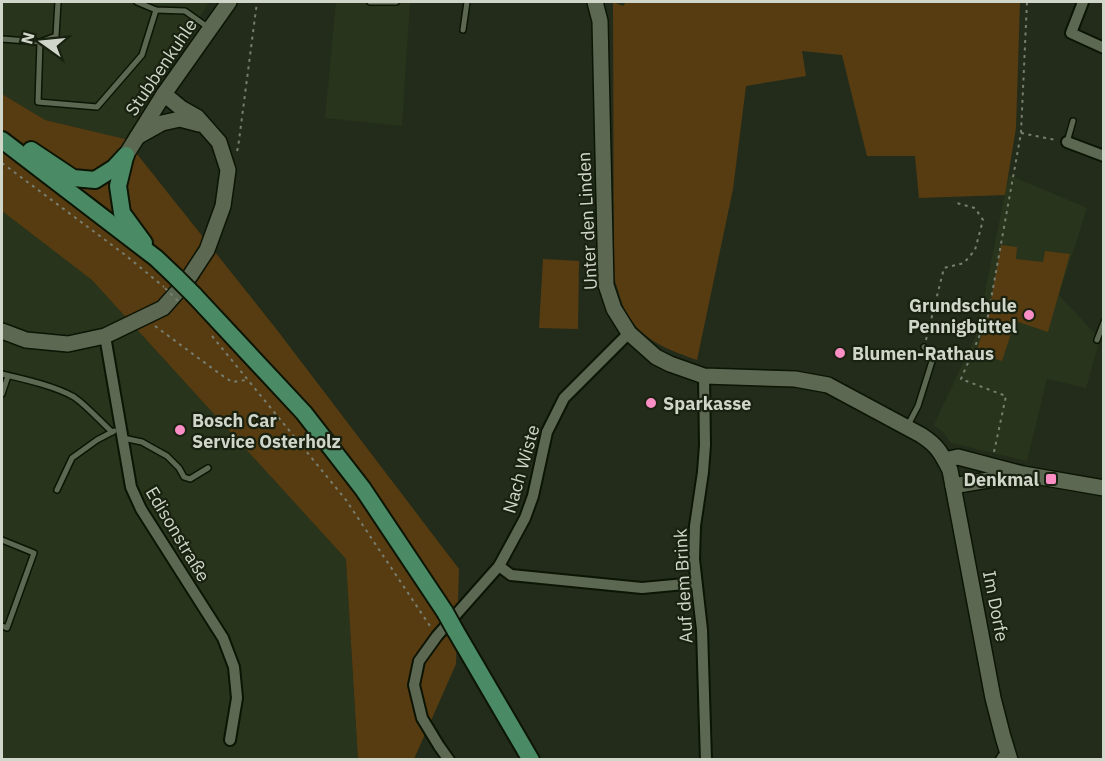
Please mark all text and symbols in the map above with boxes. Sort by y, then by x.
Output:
north arrow [12,12,72,72]
street label: Stubbenkuhle [120,14,202,120]
text: N [16,30,39,46]
street label: Unter den Linden [572,151,602,291]
place label: Grundschule Pennigbüttel [908,294,1018,338]
marker: Grundschule Pennigbüttel [1022,308,1036,322]
place label: Blumen-Rathaus [852,342,994,365]
marker: Blumen-Rathaus [833,346,847,360]
place label: Sparkasse [663,392,751,415]
marker: Sparkasse [644,396,658,410]
place label: Bosch Car Service Osterholz [192,409,341,453]
street label: Nach Wiste [497,422,545,516]
marker: Bosch Car Service Osterholz [173,423,187,437]
place label: Denkmal [963,468,1040,491]
marker: Denkmal [1044,472,1058,486]
street label: Edisonstraße [141,482,215,586]
street label: Auf dem Brink [668,528,697,644]
street label: Im Dorfe [978,569,1014,643]

